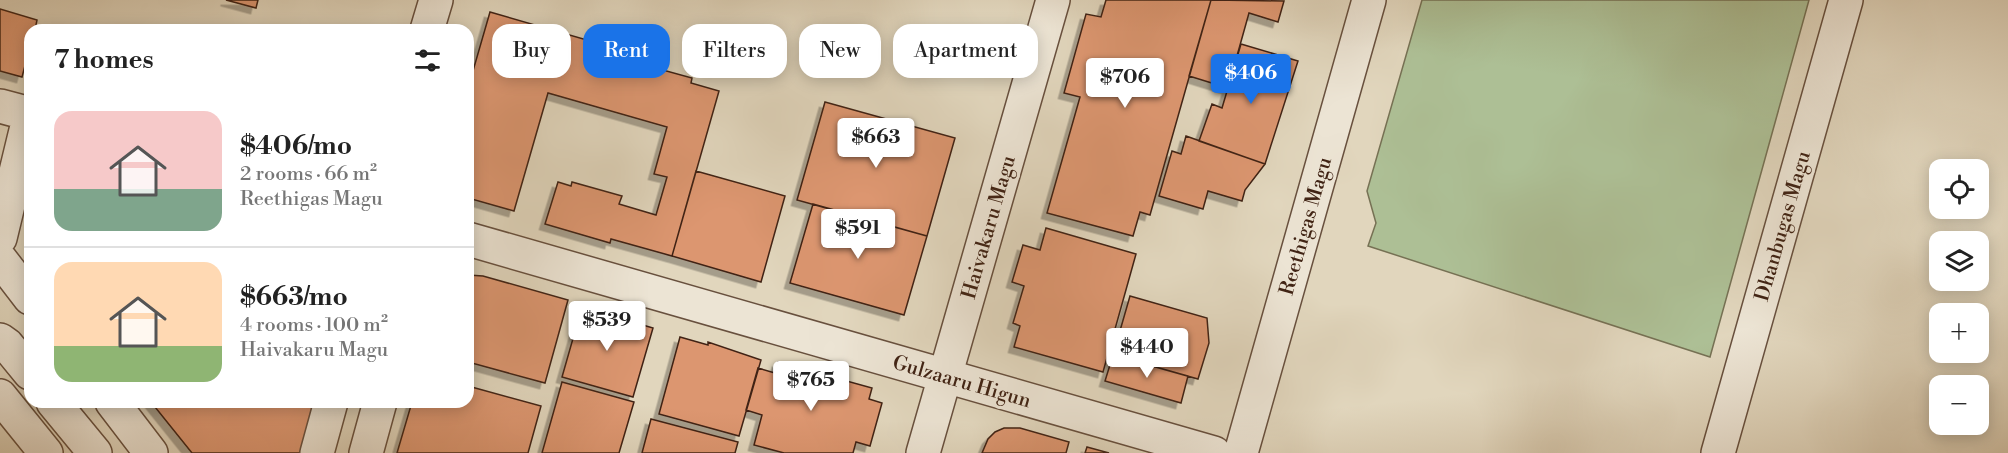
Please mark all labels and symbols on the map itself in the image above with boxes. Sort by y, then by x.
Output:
pin: $406 [1215,54,1287,105]
pin: $706 [1089,58,1161,109]
pin: $663 [840,118,912,169]
street label: Dhanbugas Magu [1750,148,1817,304]
street label: Haivakaru Magu [957,152,1022,302]
street label: Reethigas Magu [1275,154,1338,298]
pin: $591 [822,209,894,260]
pin: $539 [571,301,643,352]
pin: $440 [1111,328,1183,379]
street label: Gulzaaru Higun [889,351,1034,414]
pin: $765 [775,361,847,412]

